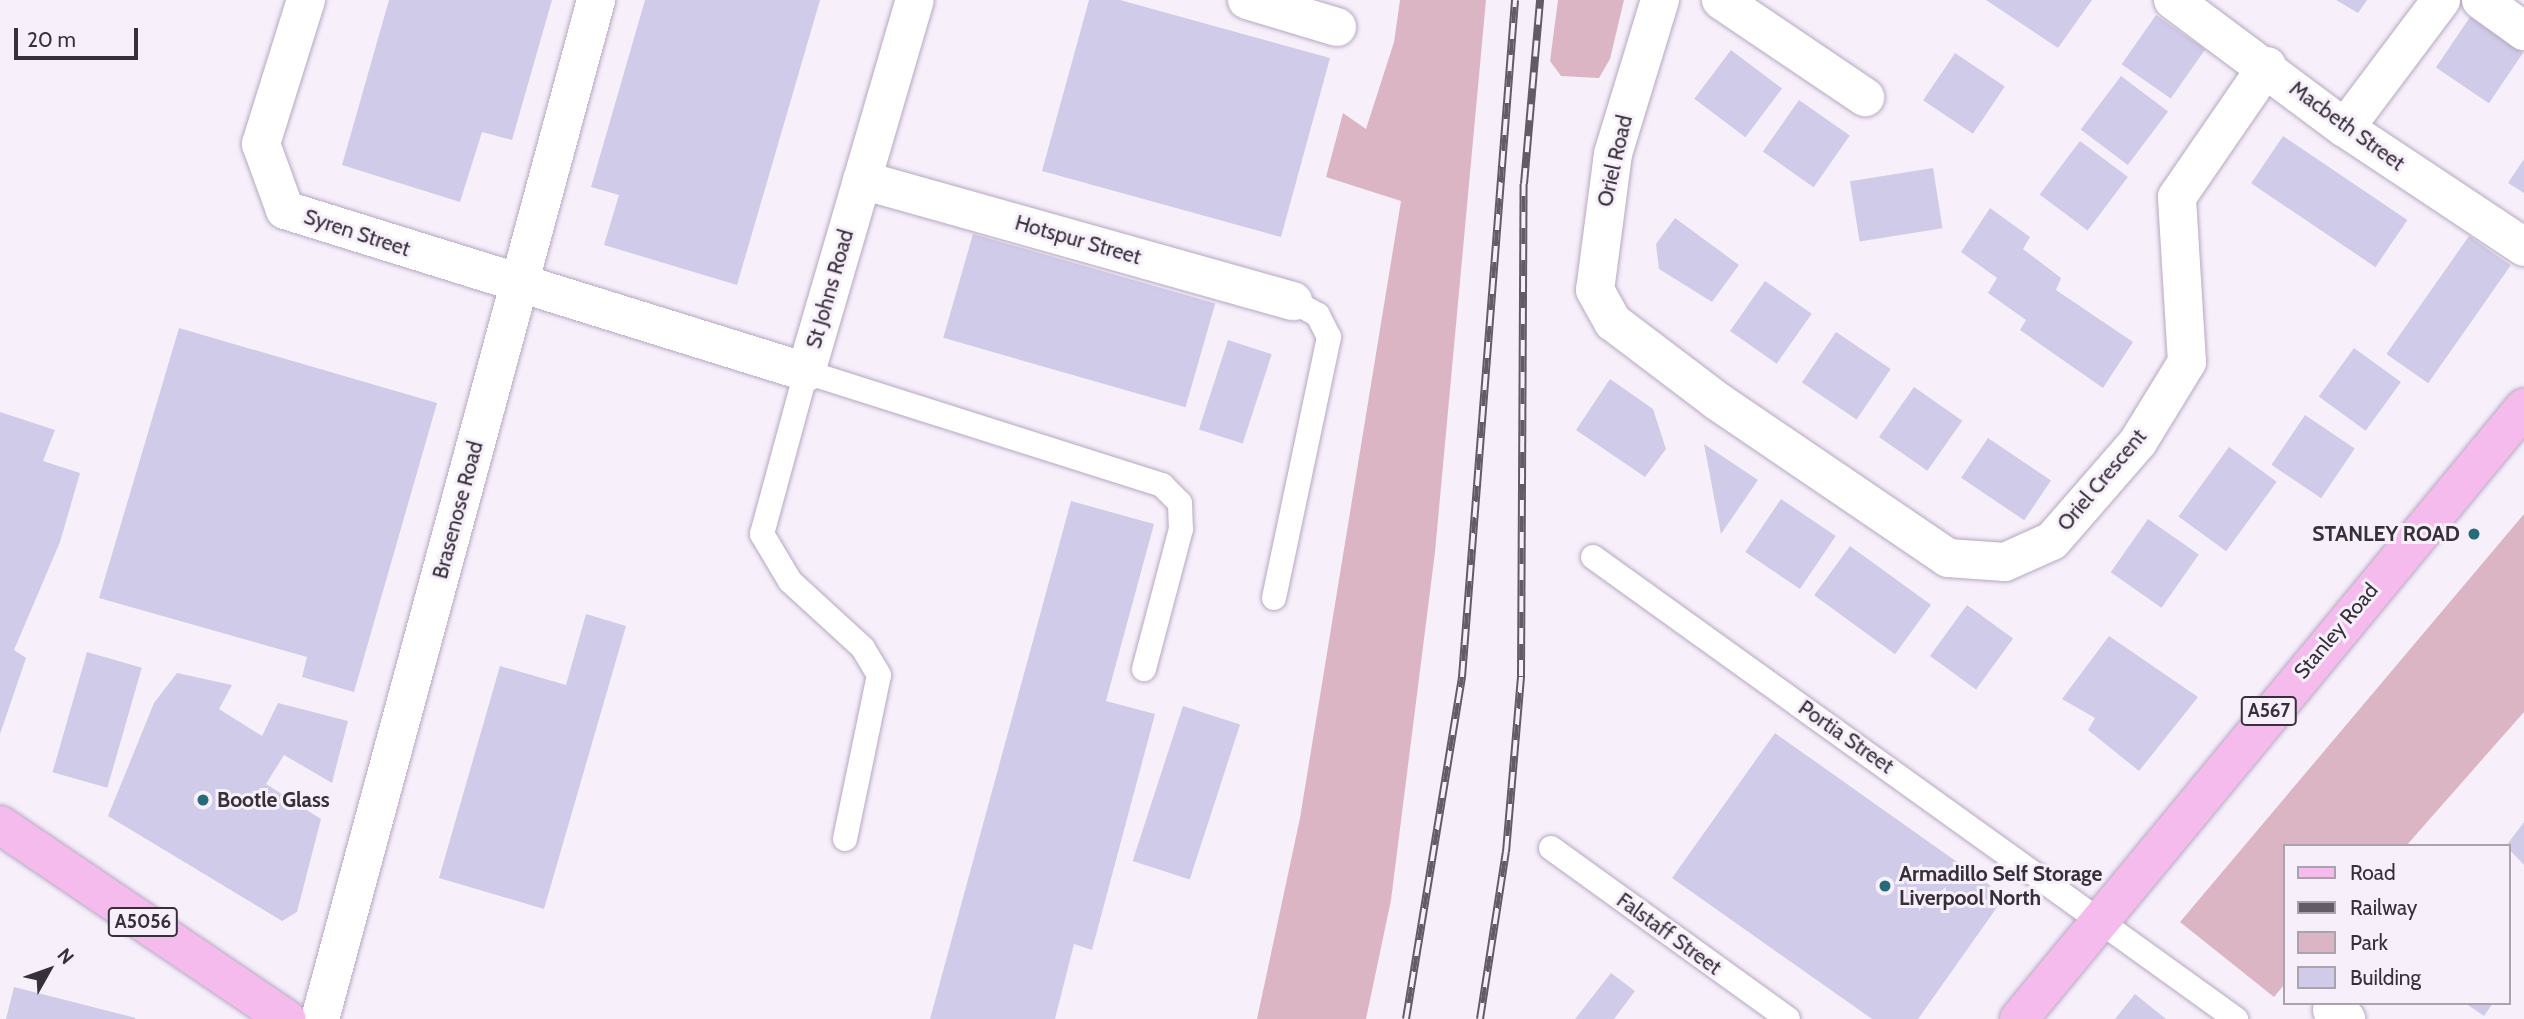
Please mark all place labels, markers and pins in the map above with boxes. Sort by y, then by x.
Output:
place label: STANLEY ROAD [2312,521,2460,547]
marker: STANLEY ROAD [2466,526,2482,542]
place label: Bootle Glass [217,787,330,813]
marker: Bootle Glass [195,792,211,808]
place label: Armadillo Self Storage Liverpool North [1899,861,2102,911]
marker: Armadillo Self Storage Liverpool North [1877,878,1893,894]

